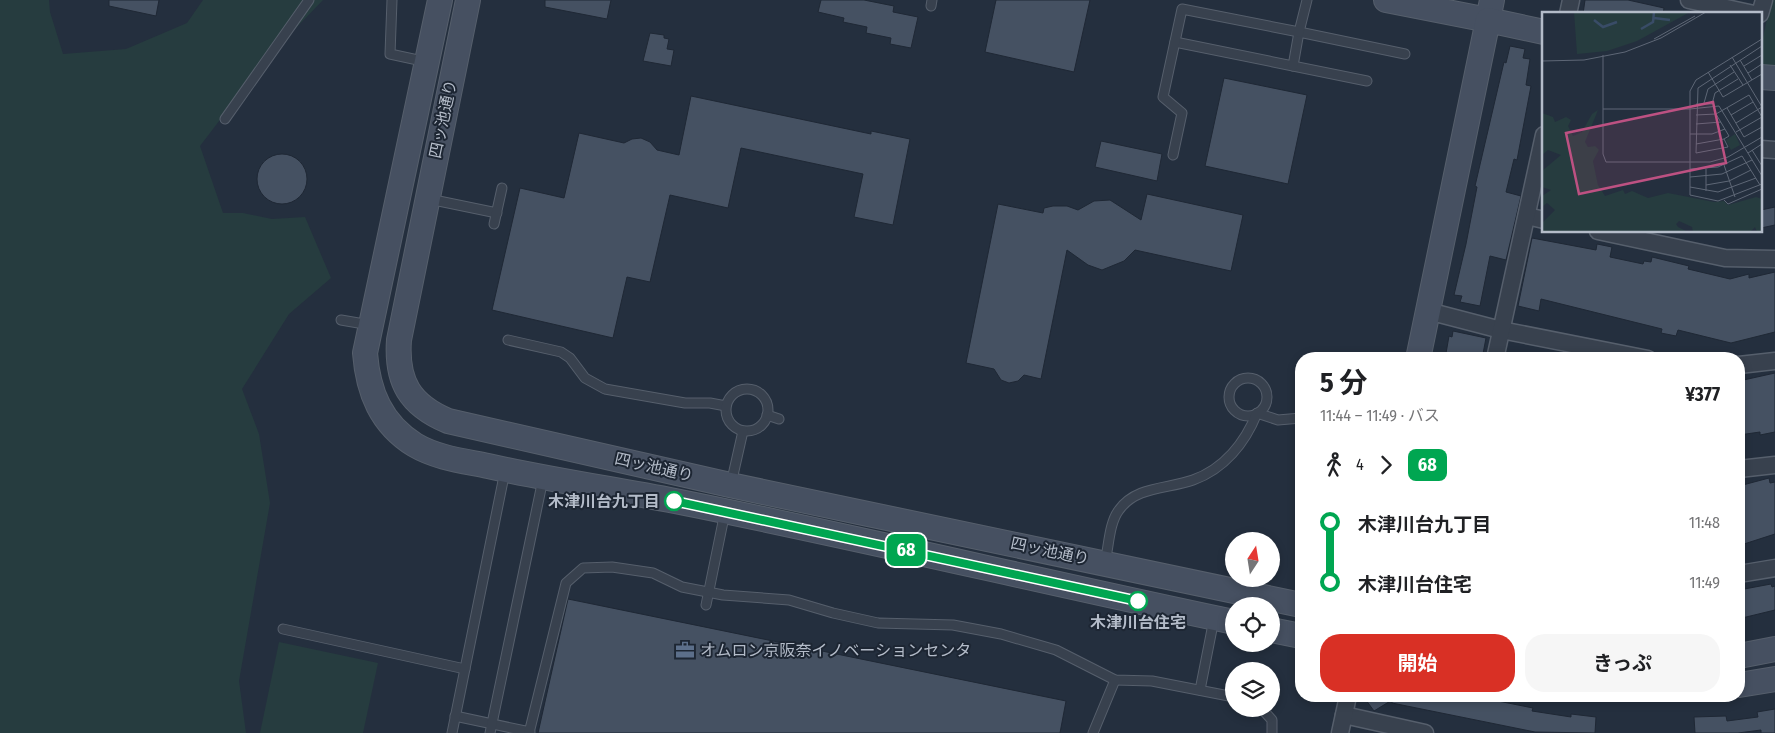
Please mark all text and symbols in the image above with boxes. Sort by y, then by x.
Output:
inset map [1542,12,1762,232]
street label: 四ッ池通り [425,78,461,160]
text: 5 分 [1320,366,1368,399]
text: ¥377 [1685,383,1720,406]
text: 11:44 – 11:49 · バス [1320,406,1440,425]
street label: 四ッ池通り [613,449,695,485]
icon: walk [1320,451,1348,479]
icon: forward [1372,451,1400,479]
text: 68 [1418,454,1437,476]
text: 4 [1356,455,1364,474]
marker: 木津川台九丁目 [664,491,684,511]
place label: 木津川台九丁目 [548,492,660,511]
text: 木津川台九丁目 [1358,513,1491,536]
text: 11:48 [1689,513,1720,532]
north arrow [1225,532,1280,588]
map controls [1225,532,1280,717]
street label: 四ッ池通り [1009,533,1091,569]
line badge: 68 [884,534,928,566]
text: 68 [897,539,915,561]
text: 木津川台住宅 [1358,573,1472,596]
text: 11:49 [1689,573,1720,592]
marker: 木津川台住宅 [1128,591,1148,611]
button: locate [1225,597,1280,652]
place label: 木津川台住宅 [1090,613,1186,632]
button: 開始 [1320,634,1515,692]
button: きっぷ [1525,634,1720,692]
office icon: オムロン京阪奈イノベーションセンタ [674,639,696,661]
place label: オムロン京阪奈イノベーションセンタ [700,641,971,660]
button: layers [1225,662,1280,717]

